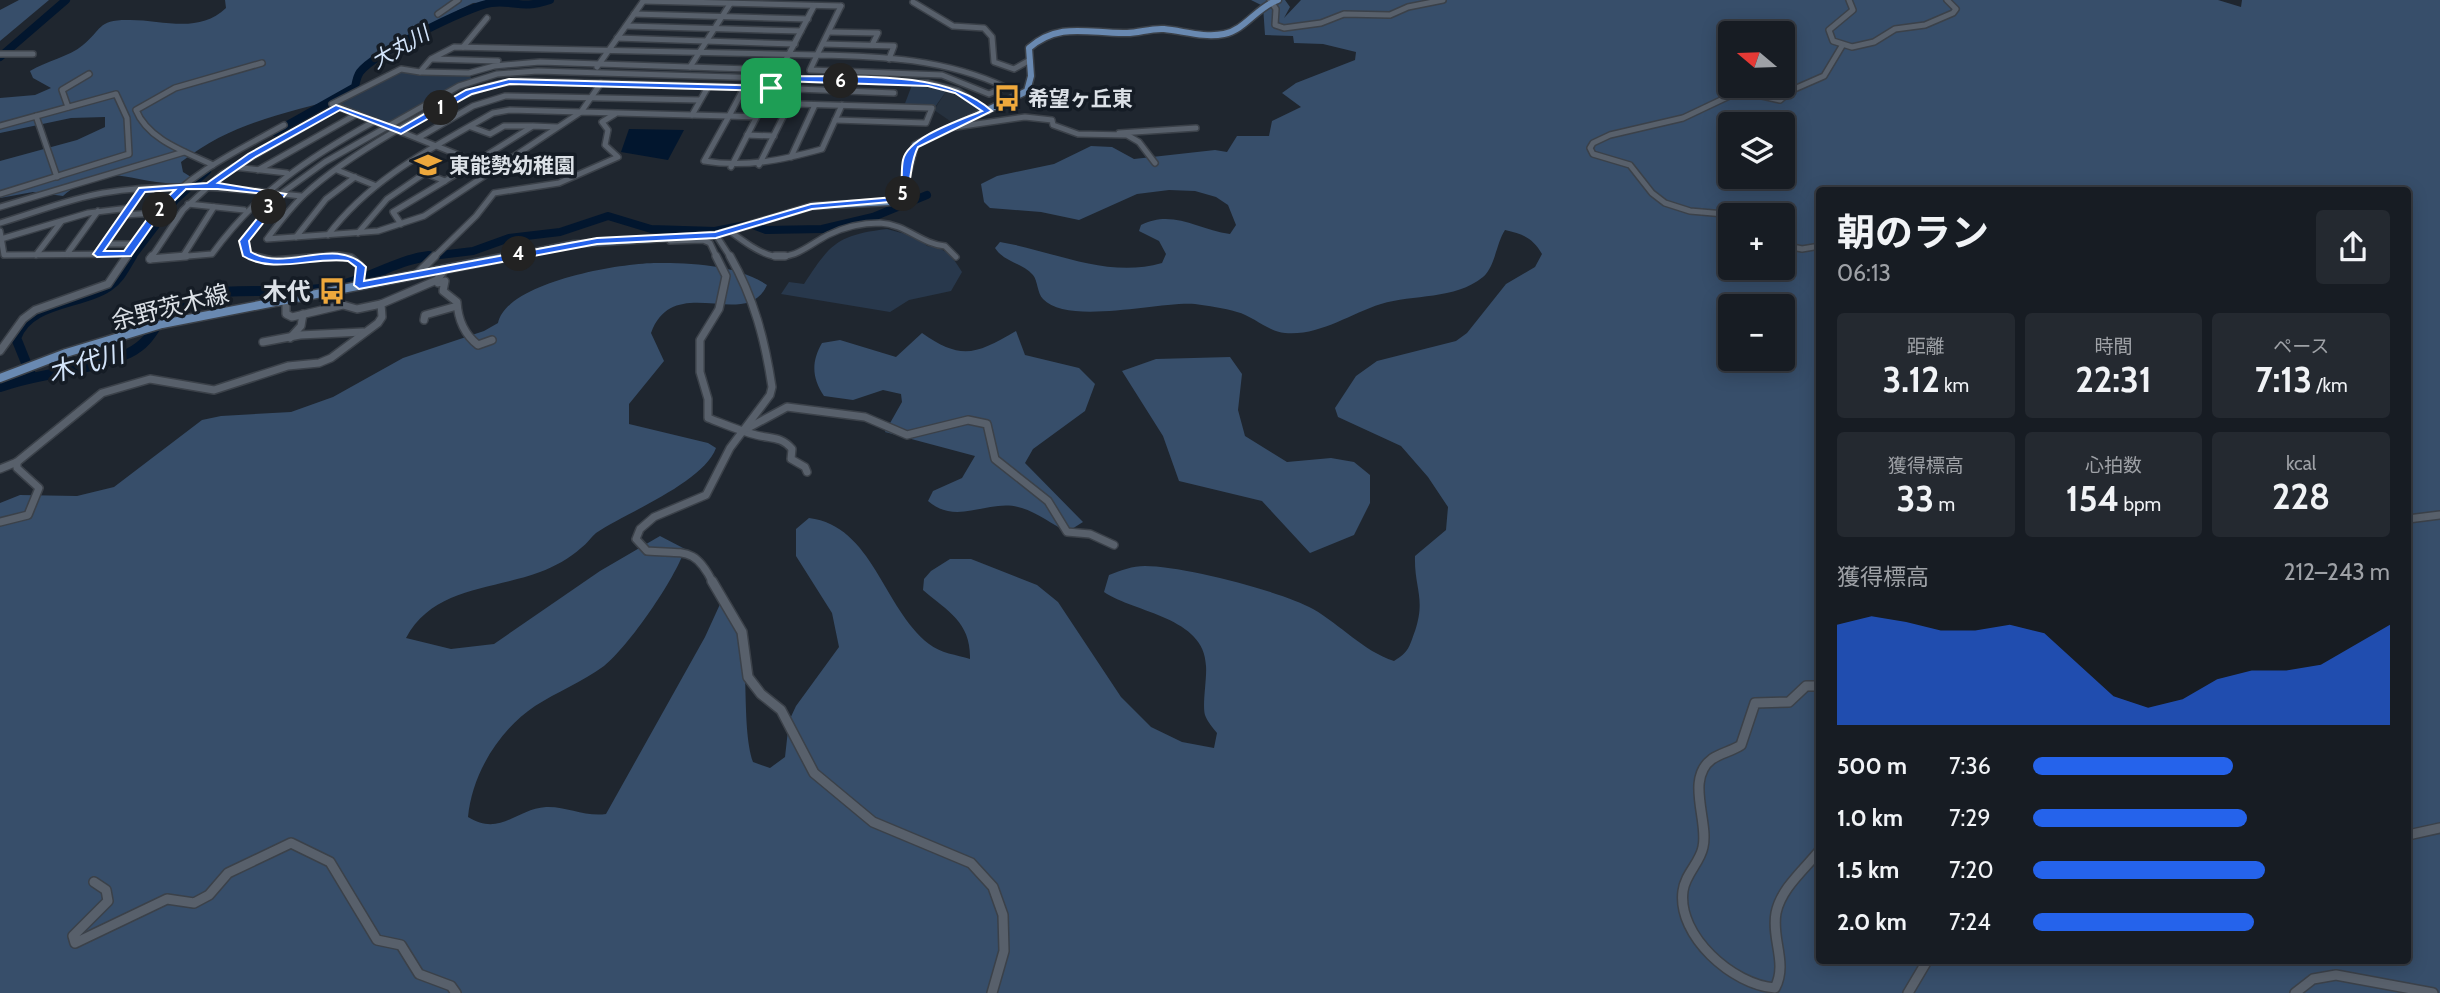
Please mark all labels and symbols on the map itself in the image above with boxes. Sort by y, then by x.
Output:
water label: 大丸川 [366,19,435,74]
north arrow [1718,21,1796,98]
pin [741,58,801,118]
pin: 6 [824,64,858,98]
bus stop icon: 希望ヶ丘東 [992,83,1022,113]
place label: 希望ヶ丘東 [1028,86,1133,111]
pin: 1 [424,90,458,126]
school or university icon: 東能勢幼稚園 [413,150,443,180]
place label: 東能勢幼稚園 [449,153,575,178]
pin: 5 [886,176,920,212]
pin: 3 [252,190,286,224]
pin: 2 [142,192,178,228]
pin: 4 [502,236,536,272]
bus stop icon: 木代 [317,276,347,306]
place label: 木代 [263,277,311,306]
street label: 余野茨木線 [108,278,232,336]
water label: 木代川 [44,336,131,389]

